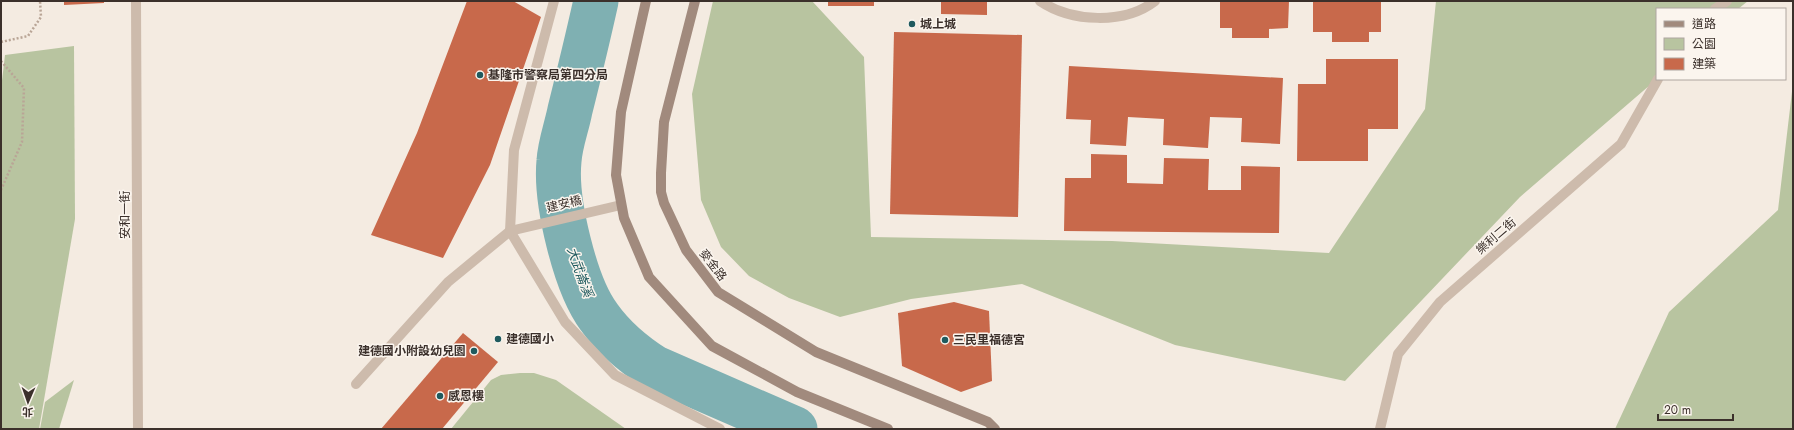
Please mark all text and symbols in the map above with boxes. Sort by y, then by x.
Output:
legend [1656,8,1786,80]
place label: 城上城 [920,15,956,33]
text: 道路 [1692,15,1716,33]
marker: 城上城 [907,19,917,29]
text: 公園 [1692,35,1716,53]
text: 建築 [1692,55,1716,73]
place label: 基隆市警察局第四分局 [488,66,608,84]
marker: 基隆市警察局第四分局 [475,70,485,80]
street label: 安和一街 [116,191,134,239]
street label: 建安橋 [544,191,584,217]
street label: 樂利二街 [1472,213,1520,259]
water label: 大武崙溪 [562,244,599,302]
street label: 麥金路 [695,245,731,285]
place label: 建德國小 [506,330,554,348]
place label: 三民里福德宮 [953,331,1025,349]
marker: 建德國小 [493,334,503,344]
marker: 三民里福德宮 [940,335,950,345]
place label: 建德國小附設幼兒園 [358,342,466,360]
marker: 建德國小附設幼兒園 [469,346,479,356]
north arrow [8,382,48,422]
place label: 感恩樓 [448,387,484,405]
marker: 感恩樓 [435,391,445,401]
scale bar [1658,396,1733,422]
text: 20 m [1664,401,1691,419]
text: 北 [22,404,33,420]

